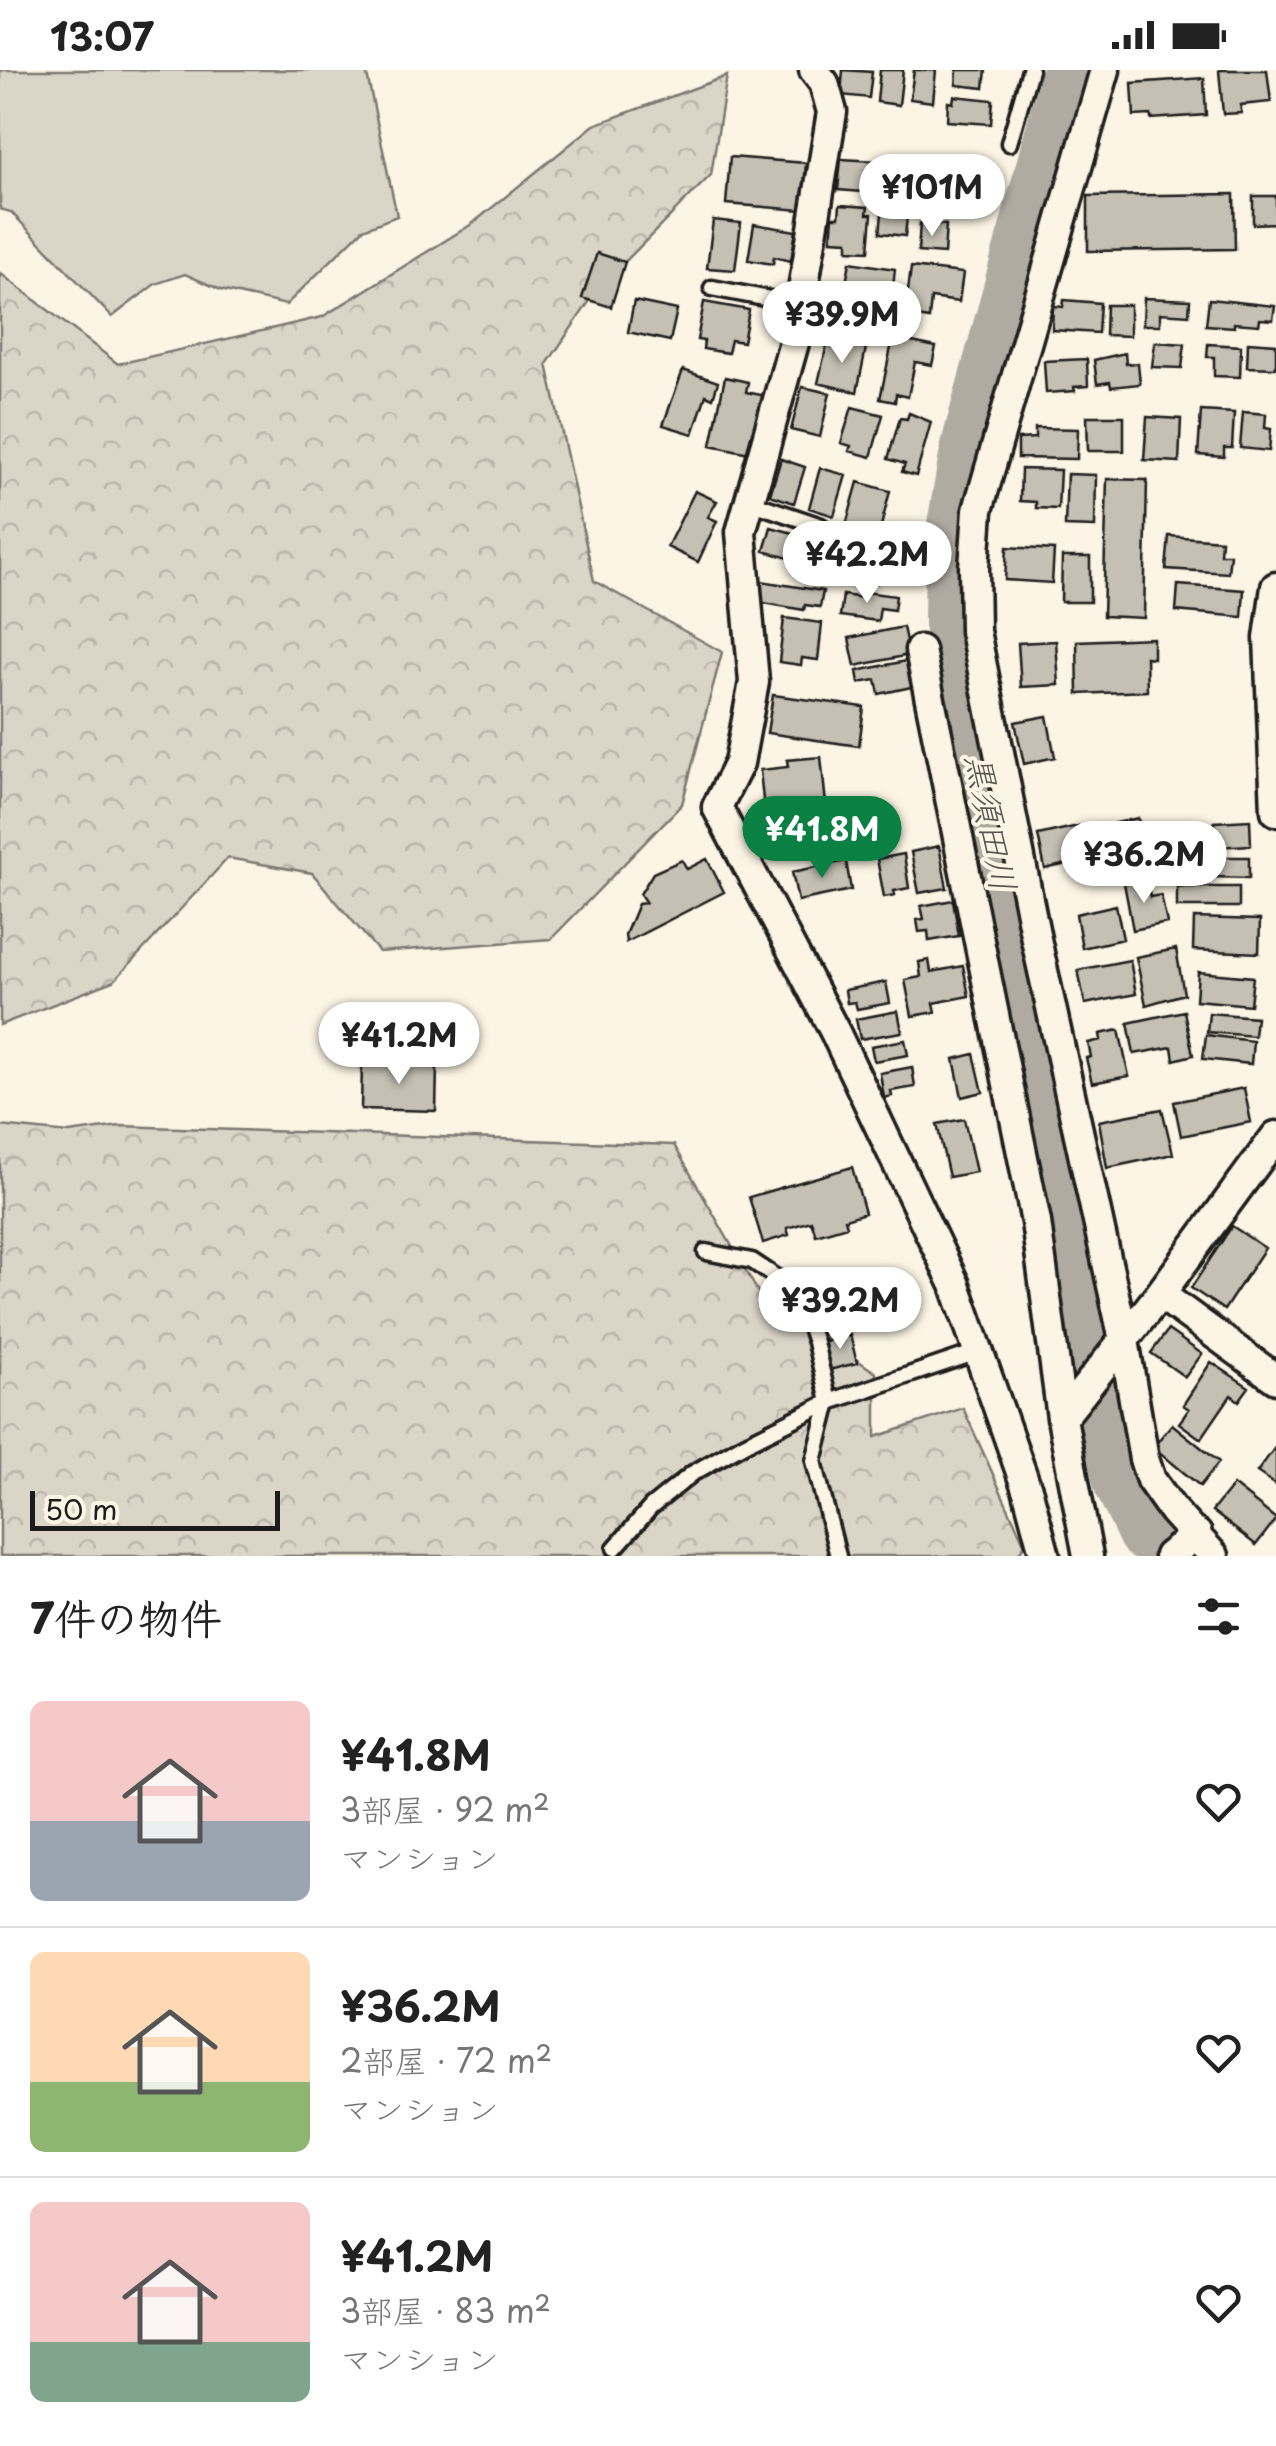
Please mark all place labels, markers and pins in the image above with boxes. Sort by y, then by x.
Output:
pin: ¥101M [862,154,1002,239]
pin: ¥39.9M [761,281,923,366]
pin: ¥42.2M [786,521,948,606]
pin: ¥41.8M [741,796,903,881]
pin: ¥36.2M [1063,821,1225,906]
pin: ¥41.2M [318,1002,480,1087]
pin: ¥39.2M [759,1267,921,1352]

